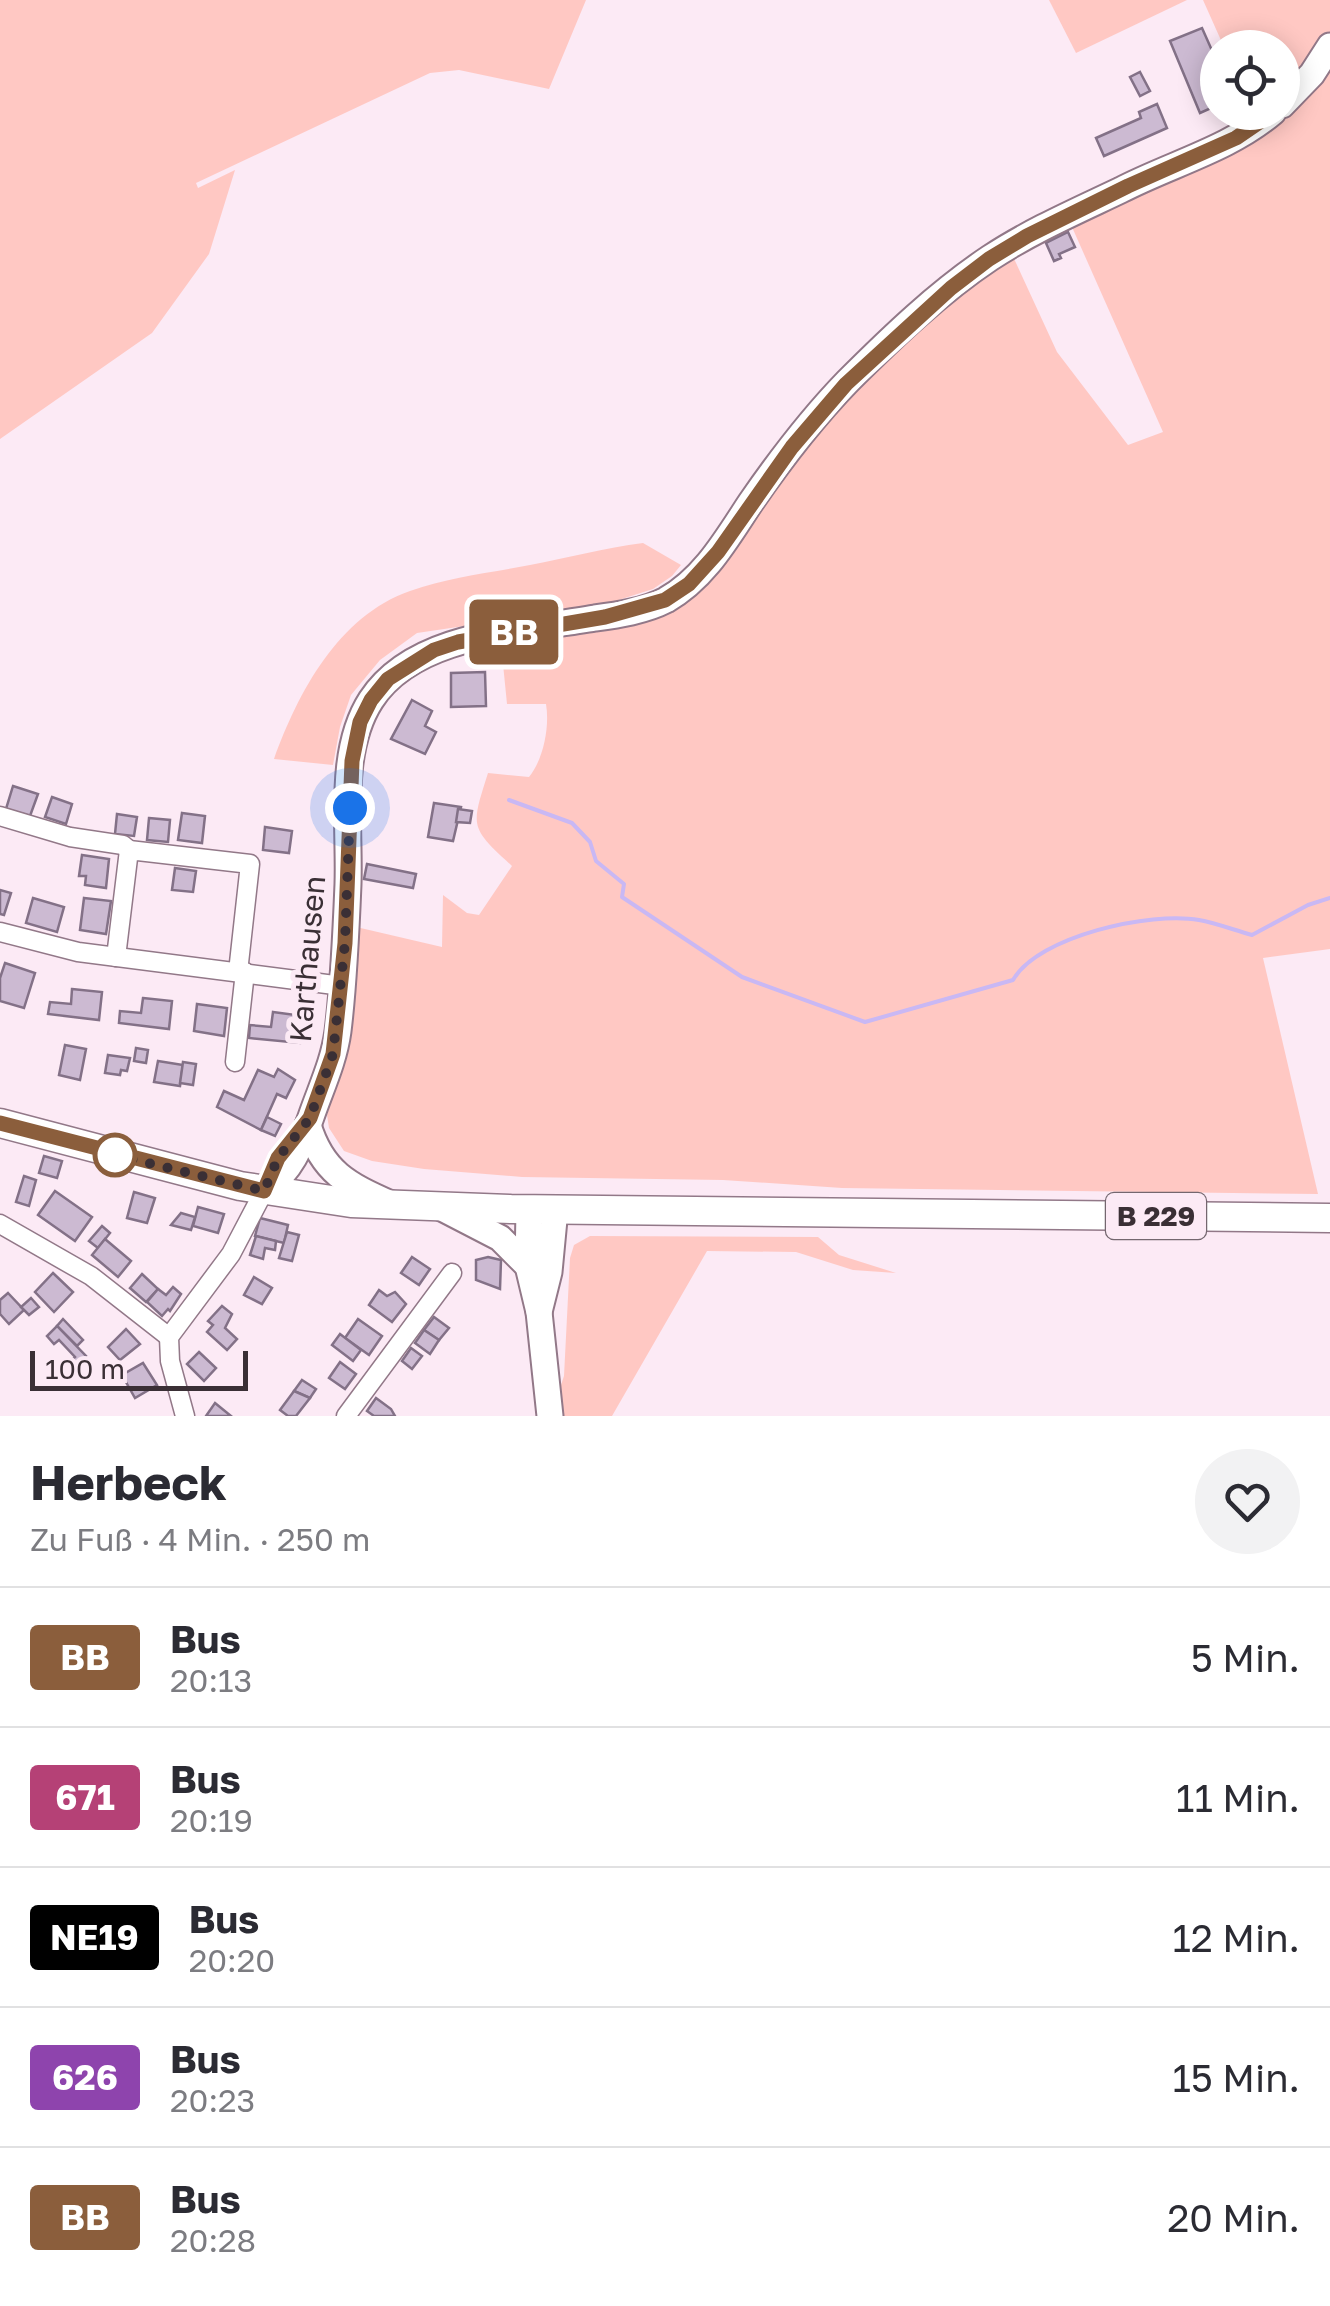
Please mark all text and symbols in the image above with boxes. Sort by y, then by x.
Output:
map controls [1200,30,1300,130]
button: locate [1200,30,1300,130]
line badge: BB [469,600,559,664]
text: BB [489,611,539,653]
your location [325,783,375,833]
street label: Karthausen [282,874,332,1044]
unlabelled marker [94,1134,136,1176]
road number: B 229 [1106,1193,1206,1239]
scale bar [30,1346,248,1390]
text: 100 m [45,1352,125,1385]
button: heart [1195,1449,1300,1554]
text: Herbeck [30,1453,227,1511]
text: Zu Fuß · 4 Min. · 250 m [30,1520,370,1558]
text: Bus [170,1616,241,1661]
text: 5 Min. [1191,1635,1300,1680]
text: BB [60,1636,110,1678]
text: 20:13 [170,1661,252,1699]
text: Bus [170,1756,241,1801]
text: 11 Min. [1176,1775,1300,1820]
text: 671 [55,1776,115,1818]
text: 20:19 [170,1801,253,1839]
text: Bus [189,1896,259,1941]
text: 12 Min. [1172,1915,1300,1960]
text: NE19 [50,1916,139,1958]
text: 20:20 [189,1941,275,1979]
text: Bus [170,2036,241,2081]
text: 15 Min. [1172,2055,1300,2100]
text: 626 [52,2056,118,2098]
text: 20:23 [170,2081,255,2119]
text: Bus [170,2176,241,2221]
text: 20 Min. [1167,2195,1300,2240]
text: BB [60,2196,110,2238]
text: 20:28 [170,2221,256,2259]

